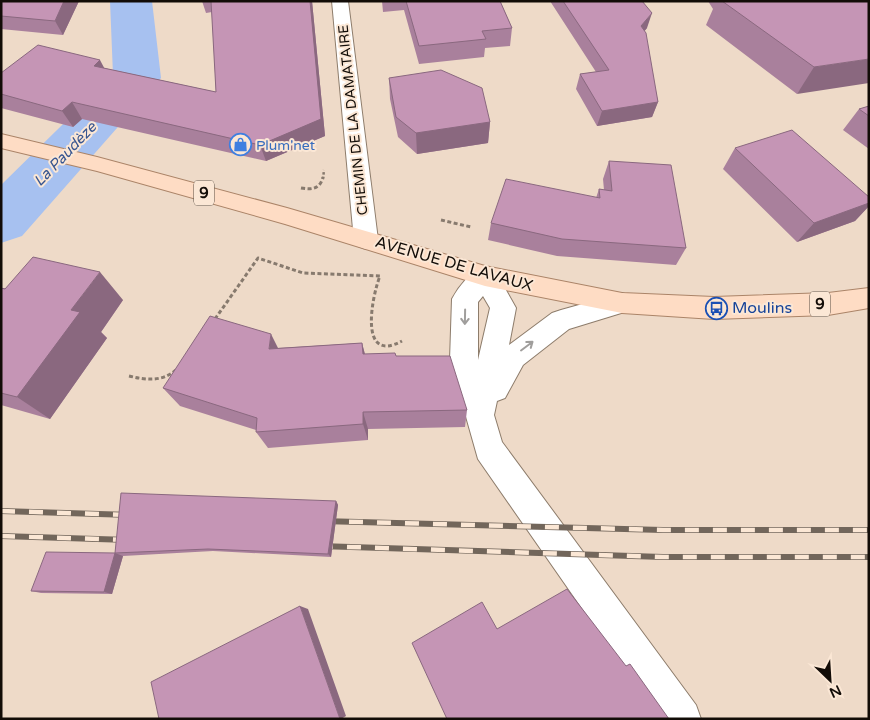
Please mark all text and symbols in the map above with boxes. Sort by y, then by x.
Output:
street label: CHEMIN DE LA DAMATAIRE [335,24,371,216]
water label: La Paudèze [30,117,101,190]
shop icon: Plum'net [228,133,252,157]
place label: Plum'net [256,137,316,154]
road number: 9 [194,180,214,206]
street label: AVENUE DE LAVAUX [373,232,535,296]
road number: 9 [810,292,830,316]
bus stop icon: Moulins [704,296,728,320]
place label: Moulins [732,298,792,318]
one-way arrow [460,308,470,325]
one-way arrow [521,341,534,352]
north arrow [805,655,855,705]
text: N [827,681,844,701]

